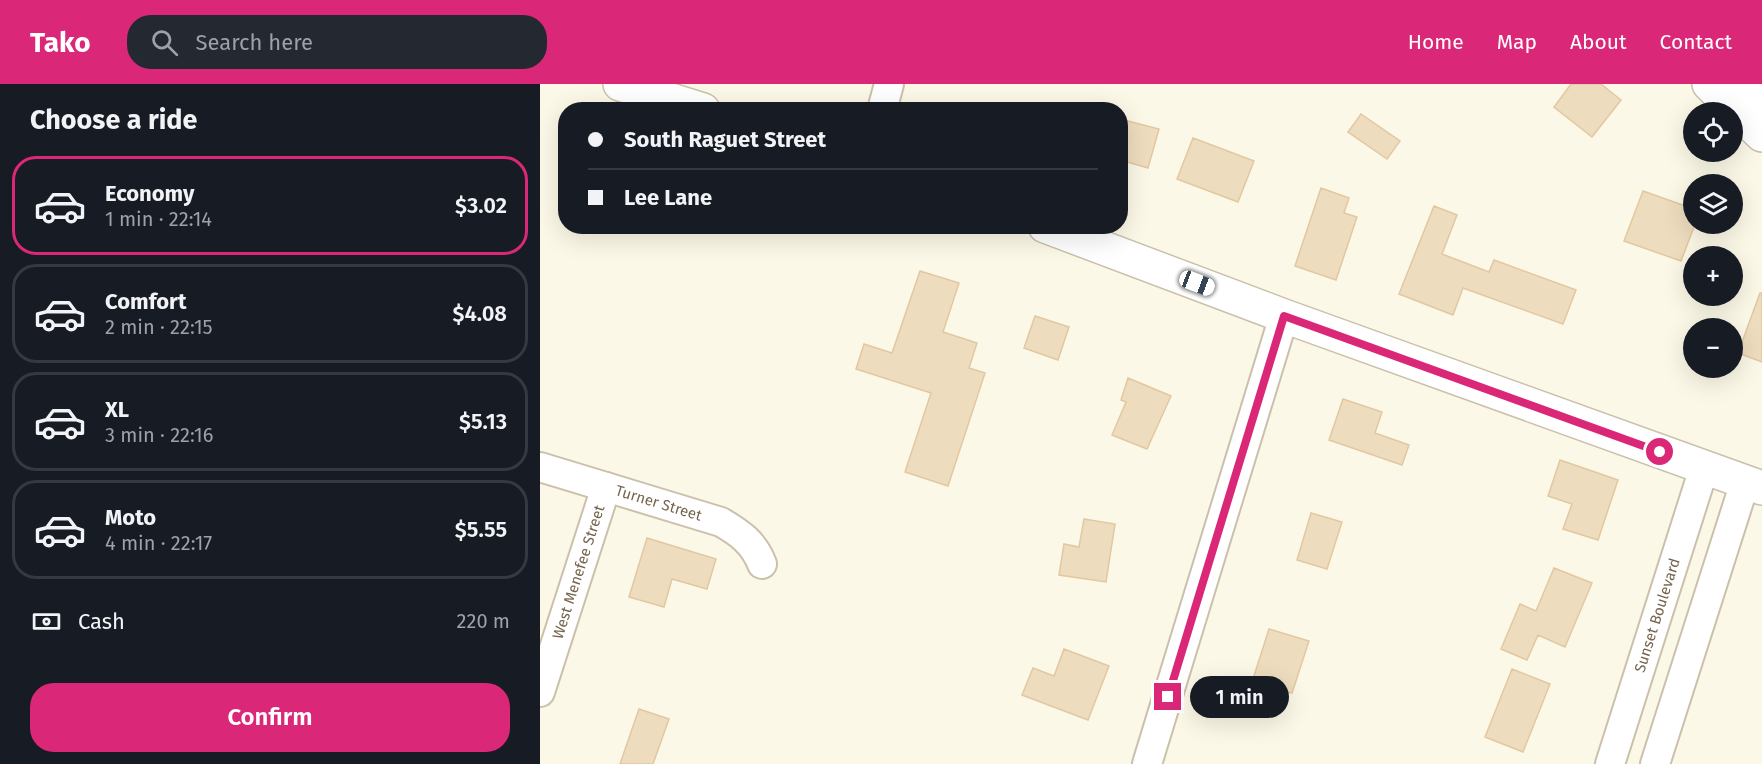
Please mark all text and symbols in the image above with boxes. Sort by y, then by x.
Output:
search box [127,15,547,69]
text: Tako [30,26,91,59]
icon: search [148,26,181,59]
text: Search here [196,29,313,56]
text: Home [1408,29,1464,55]
text: Map [1497,29,1537,55]
text: About [1570,29,1627,55]
text: Contact [1660,29,1732,55]
map controls [1683,102,1743,378]
button: locate [1683,102,1743,162]
text: Choose a ride [30,104,197,136]
text: South Raguet Street [624,126,826,153]
button: layers [1683,174,1743,234]
icon: car [33,179,87,233]
text: Economy [105,180,194,207]
text: Lee Lane [624,184,712,211]
text: $3.02 [455,192,507,219]
text: 1 min · 22:14 [105,207,212,231]
button: + [1683,246,1743,306]
car [1177,268,1217,298]
icon: car [33,287,87,341]
text: Comfort [105,288,186,315]
text: $4.08 [452,300,507,327]
text: 2 min · 22:15 [105,315,213,339]
button: − [1683,318,1743,378]
icon: car [33,395,87,449]
text: XL [105,396,129,423]
text: $5.13 [459,408,507,435]
text: 3 min · 22:16 [105,423,213,447]
route start [1646,438,1673,465]
street label: Turner Street [613,481,704,525]
street label: West Menefee Street [549,502,609,641]
icon: car [33,503,87,557]
text: Moto [105,504,156,531]
text: $5.55 [455,516,507,543]
text: 4 min · 22:17 [105,531,212,555]
street label: Sunset Boulevard [1631,556,1684,675]
icon: cash [30,605,63,638]
text: Cash [78,608,125,635]
text: 220 m [457,609,510,633]
callout: 1 min [1189,676,1288,718]
button: Confirm [30,683,510,752]
route end [1154,683,1181,710]
text: 1 min [1215,685,1264,709]

